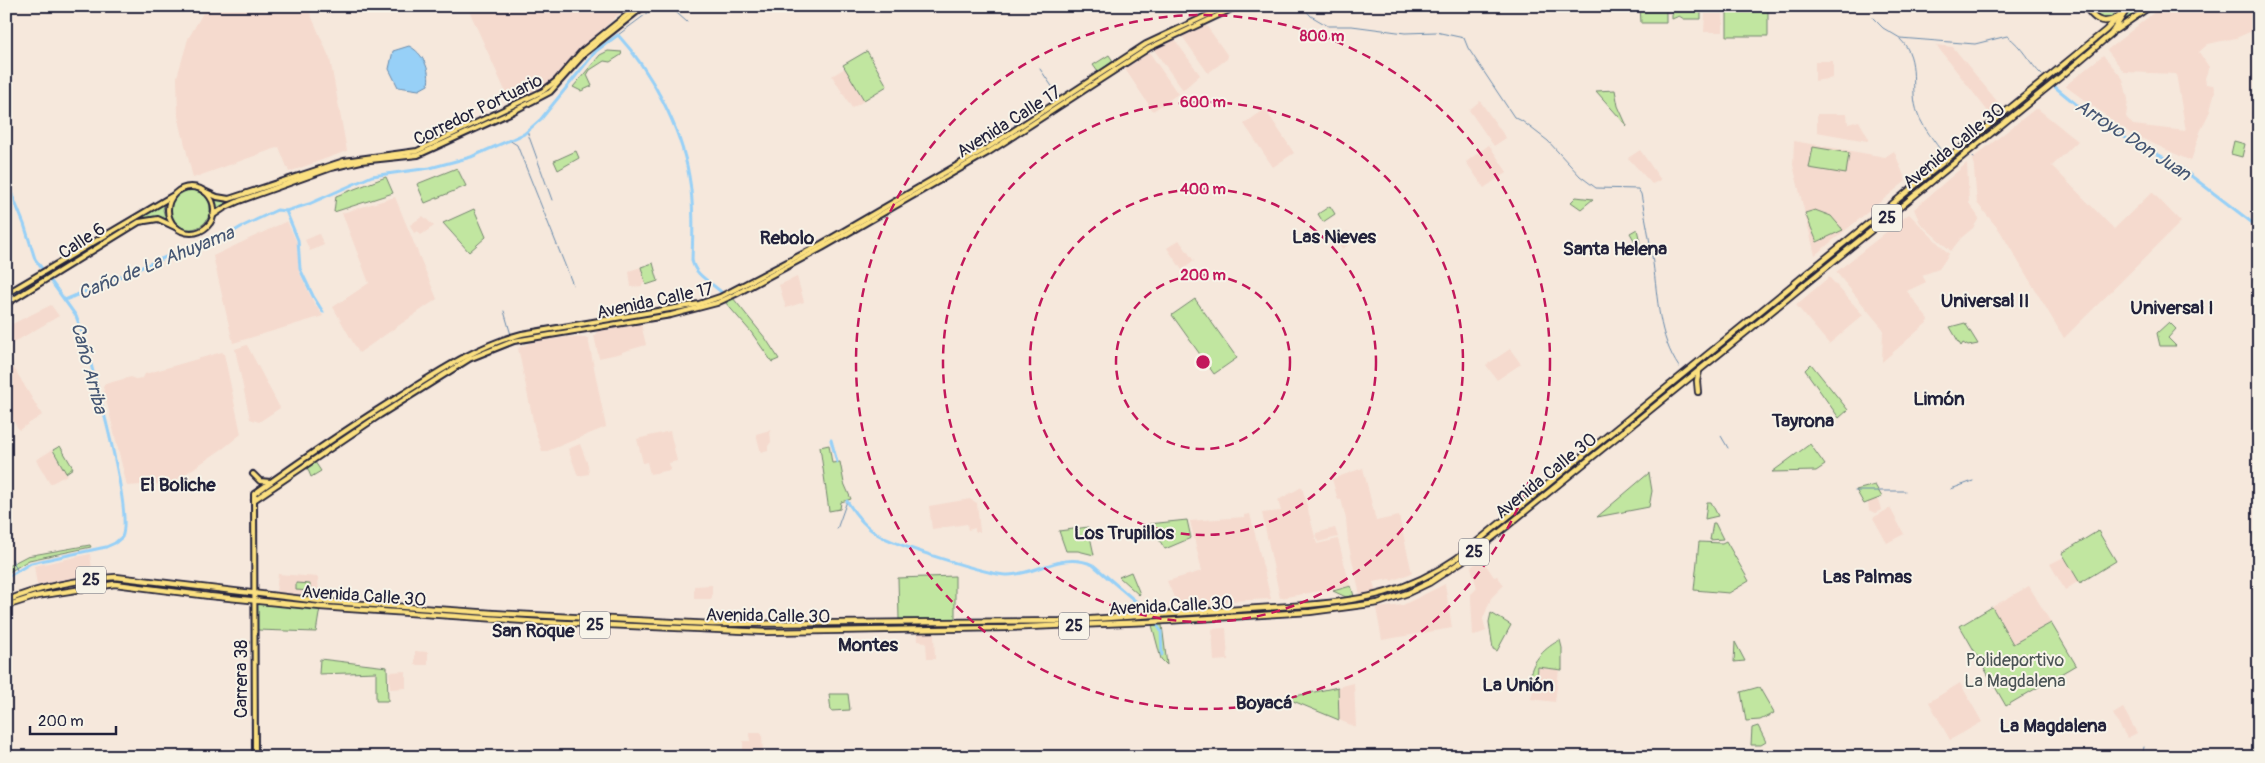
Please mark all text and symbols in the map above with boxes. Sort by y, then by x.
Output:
text: 800 m [1300,27,1344,46]
street label: Corredor Portuario [410,69,547,151]
street label: Avenida Calle 17 [952,80,1066,163]
text: 600 m [1180,93,1226,112]
water label: Arroyo Don Juan [2071,94,2196,187]
street label: Avenida Calle 30 [1898,98,2010,194]
text: 400 m [1180,180,1226,199]
road number: 25 [1872,204,1902,232]
street label: Calle 6 [54,217,110,265]
water label: Caño de La Ahuyama [75,220,239,305]
district label: Las Nieves [1292,225,1377,249]
district label: Rebolo [760,226,815,250]
district label: Santa Helena [1563,237,1667,261]
text: 200 m [1180,266,1226,285]
street label: Avenida Calle 17 [594,277,716,325]
district label: Universal II [1941,289,2029,313]
district label: Universal I [2130,296,2214,320]
water label: Caño Arriba [65,320,113,417]
centre of rings [1194,353,1212,371]
district label: Limón [1913,387,1965,411]
district label: Tayrona [1771,409,1834,433]
street label: Avenida Calle 30 [1490,428,1602,524]
district label: El Boliche [140,473,216,497]
district label: Los Trupillos [1074,521,1174,545]
road number: 25 [1459,538,1489,566]
district label: Las Palmas [1822,565,1912,589]
road number: 25 [76,566,106,594]
street label: Avenida Calle 30 [301,580,427,612]
street label: Avenida Calle 30 [1108,591,1234,621]
street label: Avenida Calle 30 [705,603,831,629]
road number: 25 [580,612,610,638]
road number: 25 [1059,612,1089,640]
district label: San Roque [491,619,575,643]
district label: Montes [838,633,898,657]
street label: Carrera 38 [230,640,253,718]
park label: Polideportivo La Magdalena [1964,649,2066,693]
district label: La Unión [1482,673,1554,697]
district label: Boyacá [1236,691,1292,715]
scale bar [30,703,116,735]
text: 200 m [38,712,83,731]
district label: La Magdalena [2000,714,2107,738]

